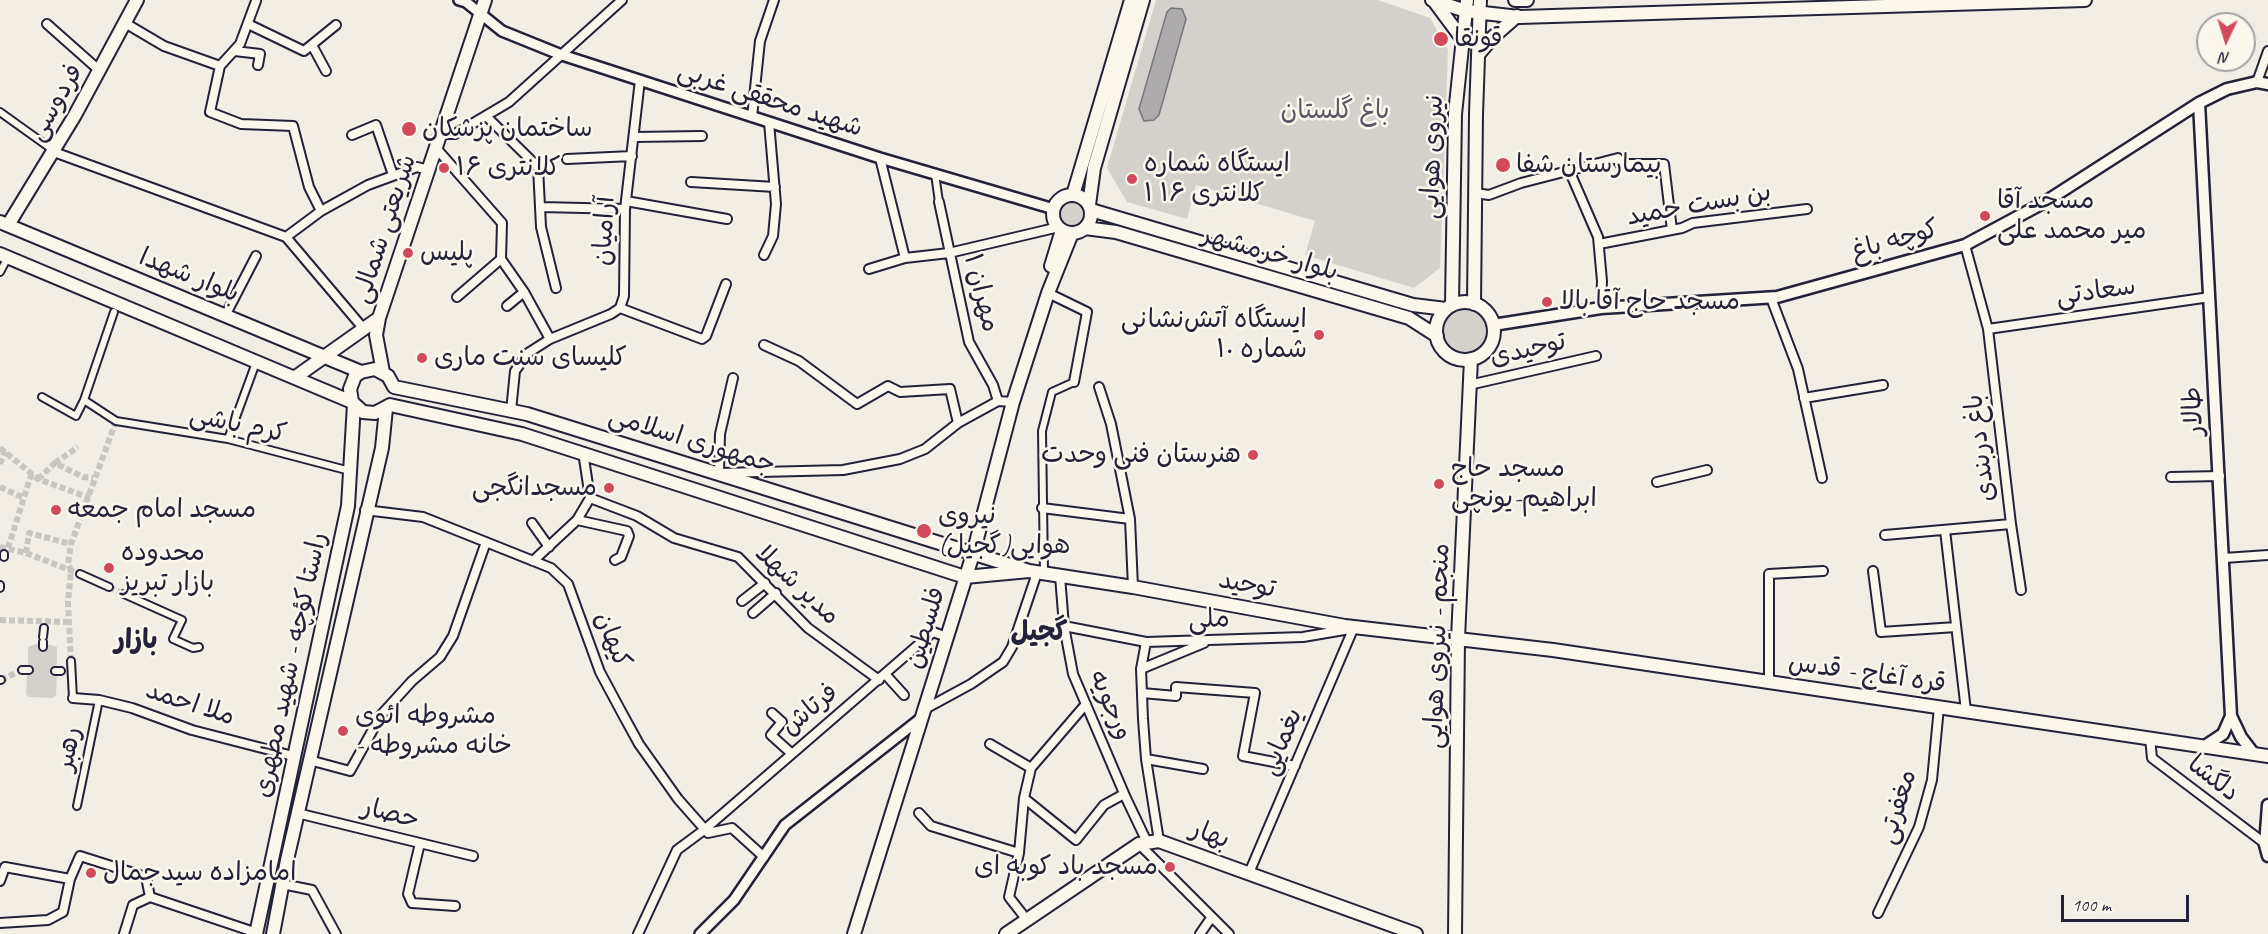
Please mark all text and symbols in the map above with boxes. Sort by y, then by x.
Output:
north arrow [2196,12,2256,72]
place label: قونقا [1454,23,1502,55]
marker: قونقا [1432,30,1450,48]
text: N [2219,48,2231,68]
street label: شهید محققی غربی [674,55,866,145]
street label: فردوسی [21,59,91,147]
street label: نیروی هوایی [1415,94,1451,220]
park label: باغ گلستان [1280,95,1390,127]
place label: ساختمان پزشکان [422,113,593,145]
marker: ساختمان پزشکان [400,120,418,138]
place label: ایستگاه شماره ۱ کلانتری ۱۶ [1144,148,1290,210]
place label: بیمارستان شفا [1516,149,1661,181]
street label: شریعتی شمالی [346,151,424,307]
place label: کلانتری ۱۶ [456,152,561,184]
marker: بیمارستان شفا [1494,156,1512,174]
marker: کلانتری ۱۶ [437,161,451,175]
marker: ایستگاه شماره ۱ کلانتری ۱۶ [1125,172,1139,186]
street label: بن بست حمید [1624,177,1774,233]
place label: مسجد آقا میر محمد علی [1997,185,2146,246]
street label: آرامیان [588,195,622,267]
marker: مسجد آقا میر محمد علی [1978,209,1992,223]
street label: کوچه باغ [1848,214,1942,268]
street label: بلوار خرمشهر [1198,220,1342,288]
place label: پلیس [420,237,474,269]
street label: بلوار شهدا [135,242,243,310]
marker: پلیس [401,246,415,260]
street label: مهران ۱ [956,251,1006,335]
street label: سعادتی [2054,271,2138,313]
place label: مسجد حاج آقا بالا [1559,286,1740,318]
marker: مسجد حاج آقا بالا [1540,295,1554,309]
place label: ایستگاه آتش‌نشانی شماره ۱۰ [1121,304,1307,366]
street label: توحیدی [1487,326,1569,374]
marker: ایستگاه آتش‌نشانی شماره ۱۰ [1312,328,1326,342]
place label: کلیسای سنت ماری [434,342,627,374]
marker: کلیسای سنت ماری [415,351,429,365]
street label: طالار [2177,386,2211,436]
street label: باغ دربندی [1959,393,2003,503]
street label: کرم باشی [187,399,289,451]
street label: جمهوری اسلامی [605,401,779,481]
place label: هنرستان فنی وحدت [1041,439,1241,471]
marker: هنرستان فنی وحدت [1246,448,1260,462]
place label: مسجد حاج ابراهیم-یونچی [1451,453,1597,514]
place label: مسجدانگجی [472,472,597,504]
marker: مسجد حاج ابراهیم-یونچی [1432,477,1446,491]
marker: مسجدانگجی [602,481,616,495]
place label: مسجد امام جمعه [68,494,256,526]
place label: نیروی هوایی(گجیل) [938,500,1070,562]
marker: مسجد امام جمعه [49,503,63,517]
marker: نیروی هوایی(گجیل) [915,522,933,540]
street label: راستا کؤچه - شهید مطهری [248,529,334,801]
place label: محدوده بازار تبریز [121,537,214,598]
street label: مدیر شهلا [748,538,846,632]
street label: منجم - نیروی هوایی [1419,543,1457,749]
marker: محدوده بازار تبریز [102,561,116,575]
street label: توحید [1216,565,1278,605]
street label: فلسطین [899,583,953,673]
street label: ملی [1188,604,1230,636]
street label: کیهان [587,607,637,673]
district label: گجیل [1010,617,1068,649]
district label: بازار [114,625,158,657]
street label: قره آغاج - قدس [1786,648,1948,700]
street label: ورجویه [1081,665,1139,745]
street label: ملا احمد [141,675,239,733]
street label: فرتاش [775,677,845,743]
place label: مشروطه ائوی - خانه مشروطه [355,700,512,762]
street label: یغمایی [1254,704,1310,780]
street label: رهبر [49,724,89,774]
marker: مشروطه ائوی - خانه مشروطه [336,724,350,738]
street label: دلگشا [2181,749,2245,809]
street label: مغفرتی [1872,766,1924,848]
street label: حصار [359,792,421,836]
street label: بهار [1186,814,1234,856]
place label: مسجد باد کوبه ای [974,851,1158,883]
place label: امامزاده سیدجمال [103,857,297,889]
marker: مسجد باد کوبه ای [1163,860,1177,874]
marker: امامزاده سیدجمال [84,866,98,880]
scale bar [2064,883,2192,921]
text: 100 m [2072,894,2111,916]

